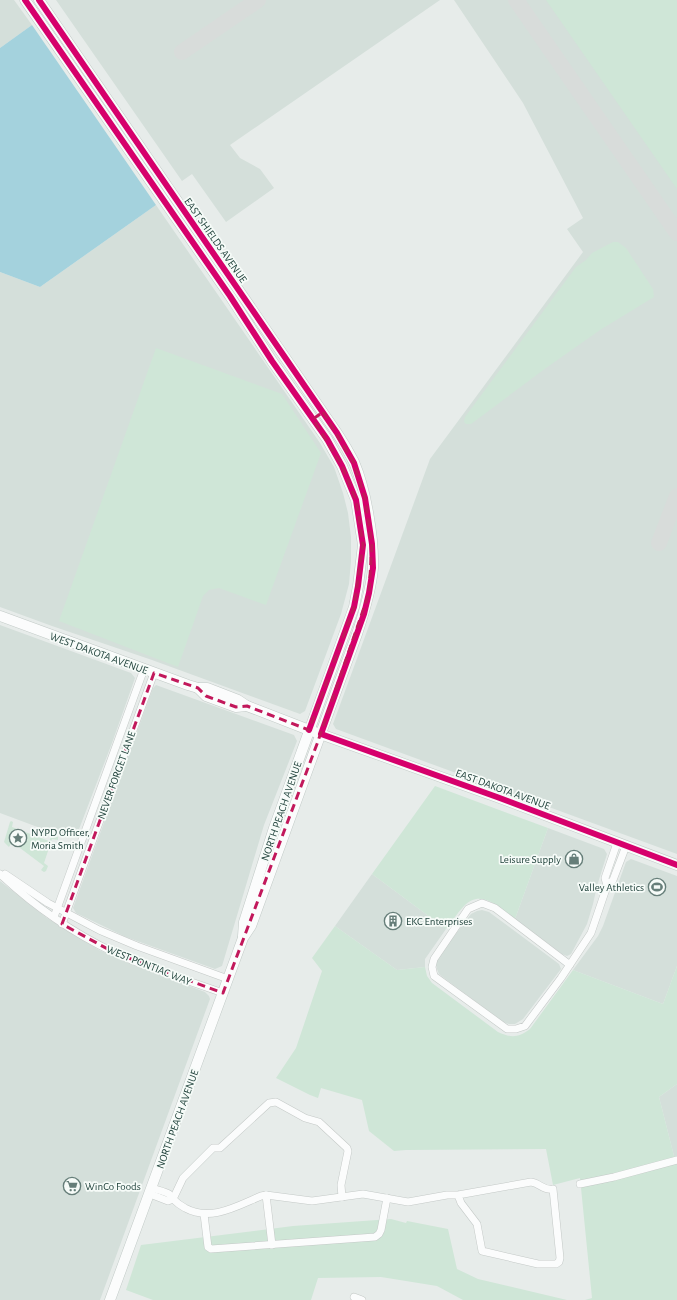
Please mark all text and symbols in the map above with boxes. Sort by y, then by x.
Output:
street label: EAST SHIELDS AVENUE [182,196,249,285]
street label: WEST DAKOTA AVENUE [48,631,150,677]
street label: NEVER FORGET LANE [95,729,138,821]
street label: NORTH PEACH AVENUE [259,759,304,862]
street label: EAST DAKOTA AVENUE [454,767,552,812]
place label: NYPD Officer, Moria Smith [31,827,90,851]
place icon: NYPD Officer, Moria Smith [8,828,28,848]
shop icon: Leisure Supply [564,849,584,869]
place label: Leisure Supply [499,854,561,865]
sports icon: Valley Athletics [647,877,667,897]
place label: Valley Athletics [579,882,644,893]
building icon: EKC Enterprises [383,911,403,931]
place label: EKC Enterprises [406,916,472,927]
street label: WEST PONTIAC WAY [105,943,193,988]
street label: NORTH PEACH AVENUE [154,1068,201,1170]
supermarket icon: WinCo Foods [62,1176,82,1196]
place label: WinCo Foods [85,1181,141,1192]

